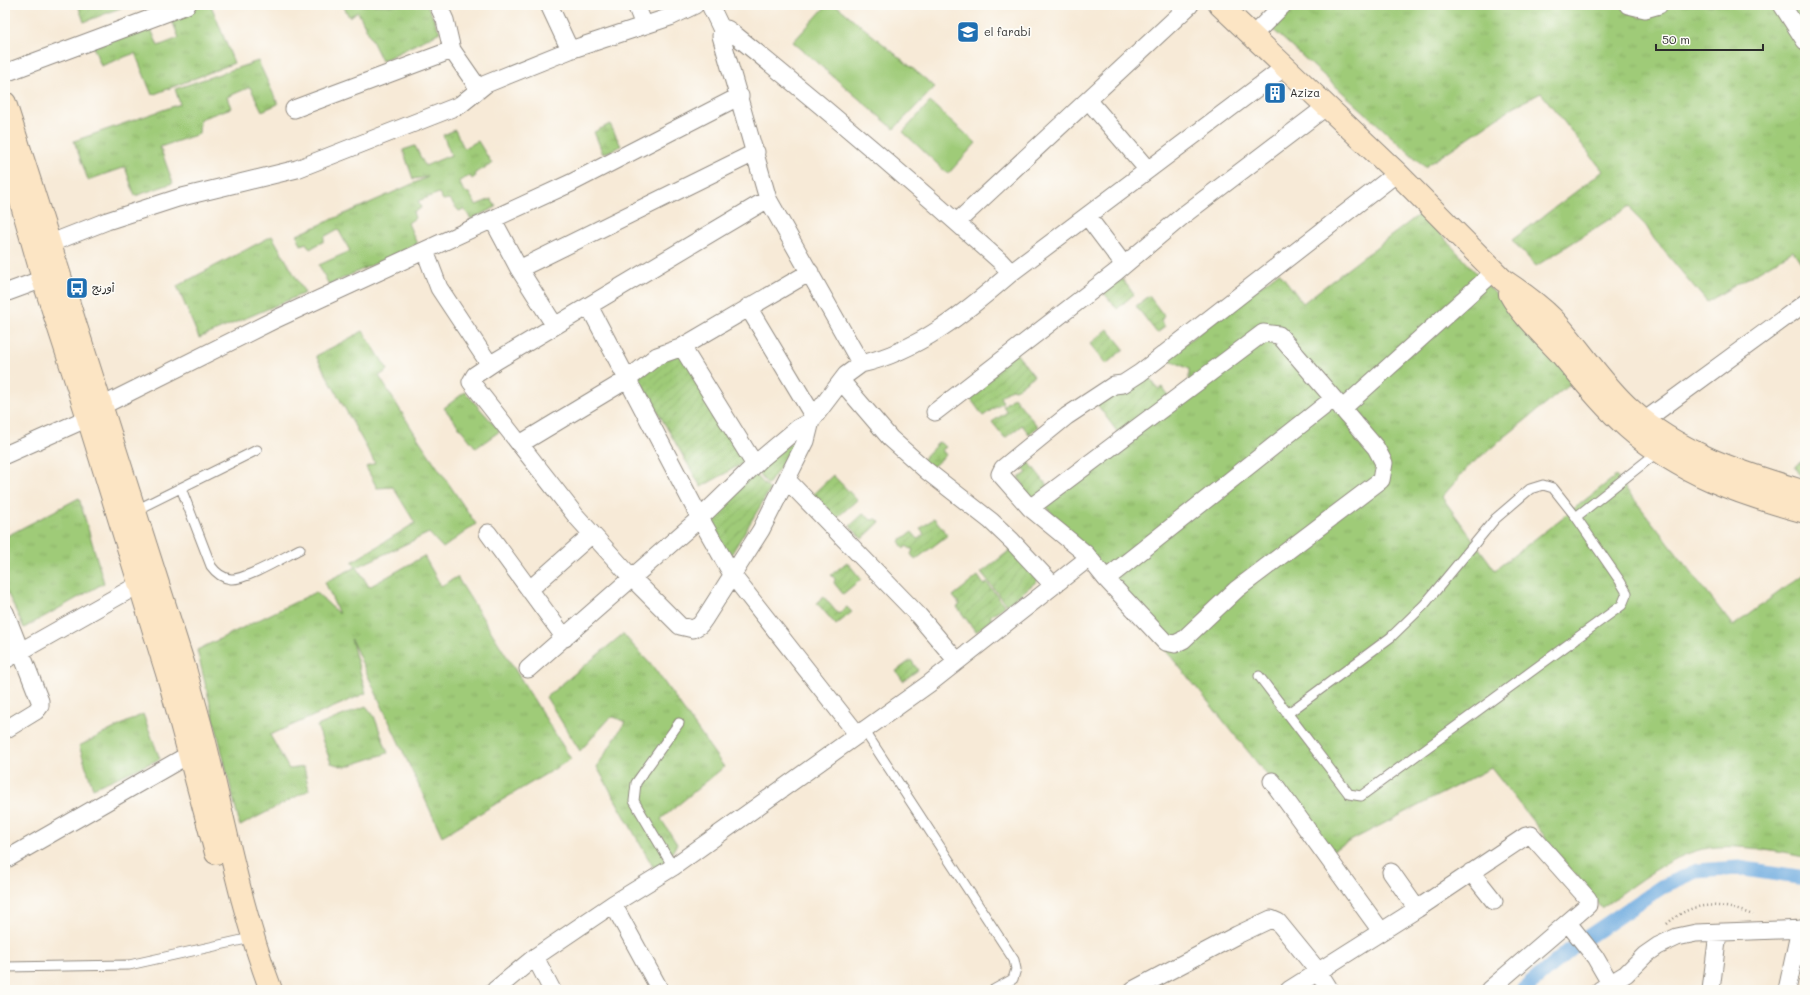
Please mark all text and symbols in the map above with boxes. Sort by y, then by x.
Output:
school or university icon: el farabi [955,19,981,45]
place label: el farabi [984,24,1031,39]
scale bar [1656,26,1763,52]
text: 50 m [1662,31,1690,47]
building icon: Aziza [1262,80,1288,106]
place label: Aziza [1290,85,1320,100]
bus stop icon: أورنج [64,275,90,301]
place label: أورنج [92,280,115,296]

